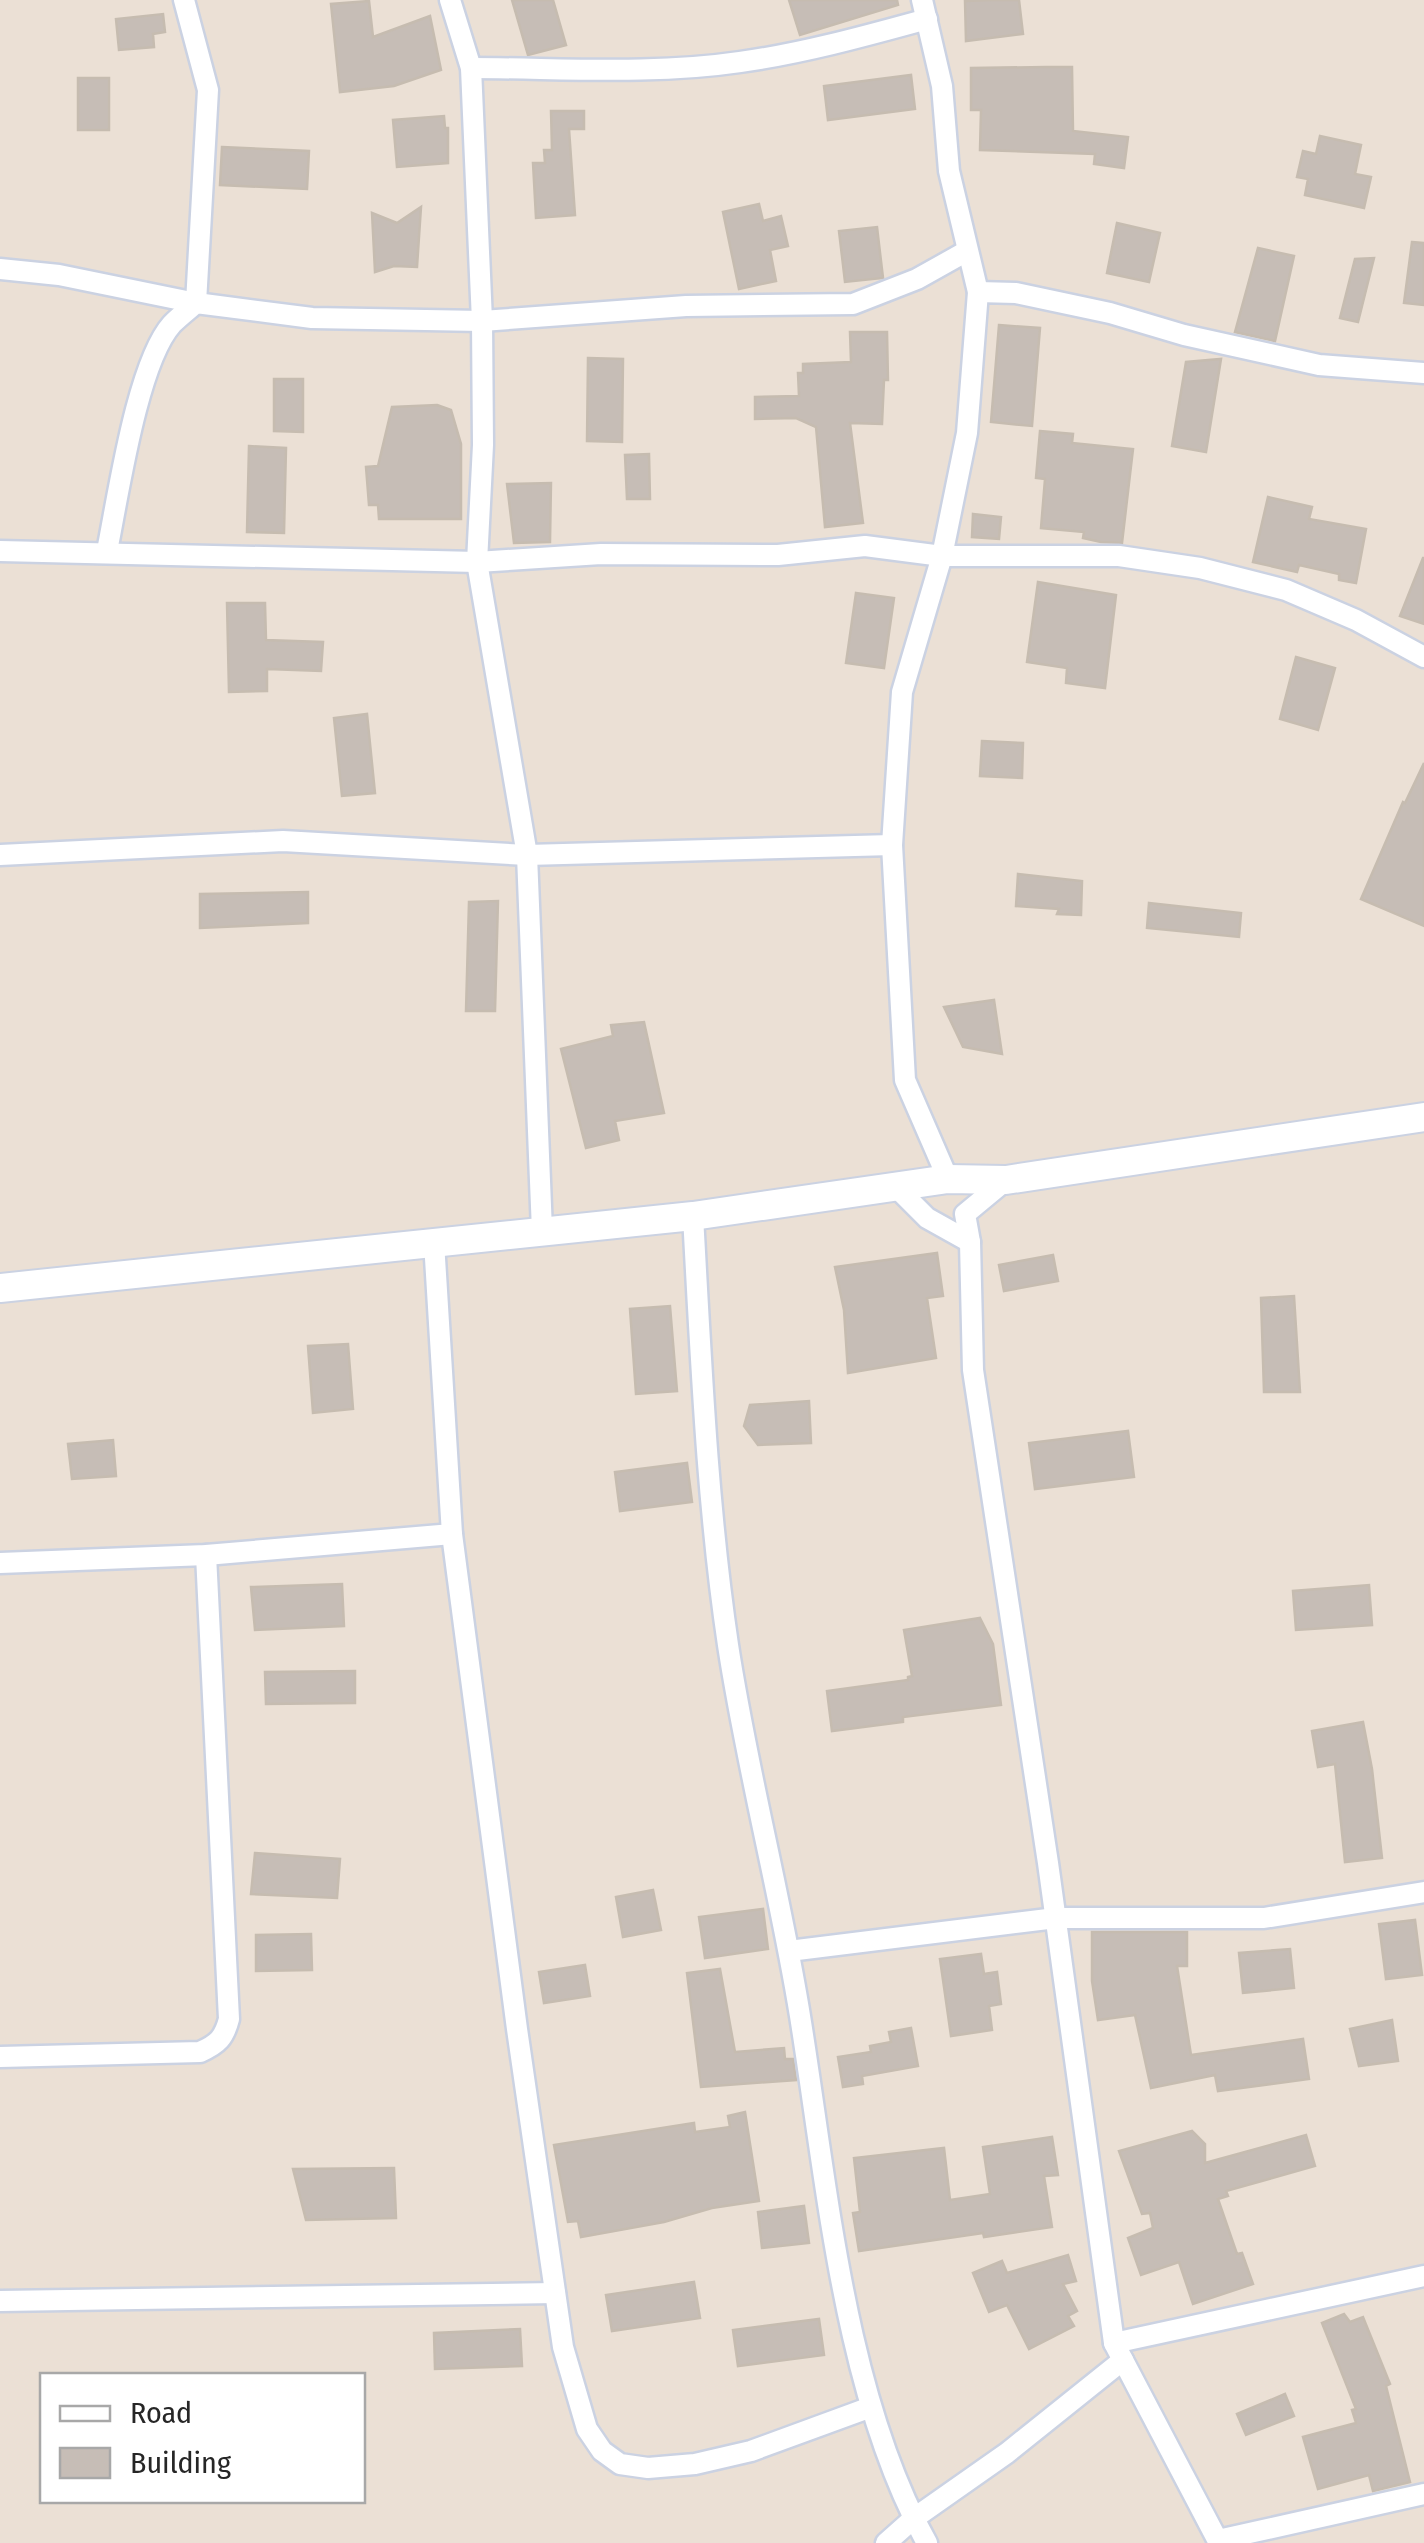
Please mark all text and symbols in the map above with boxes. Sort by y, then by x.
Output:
legend [40,2373,365,2503]
text: Road [130,2395,192,2431]
text: Building [130,2445,232,2481]

